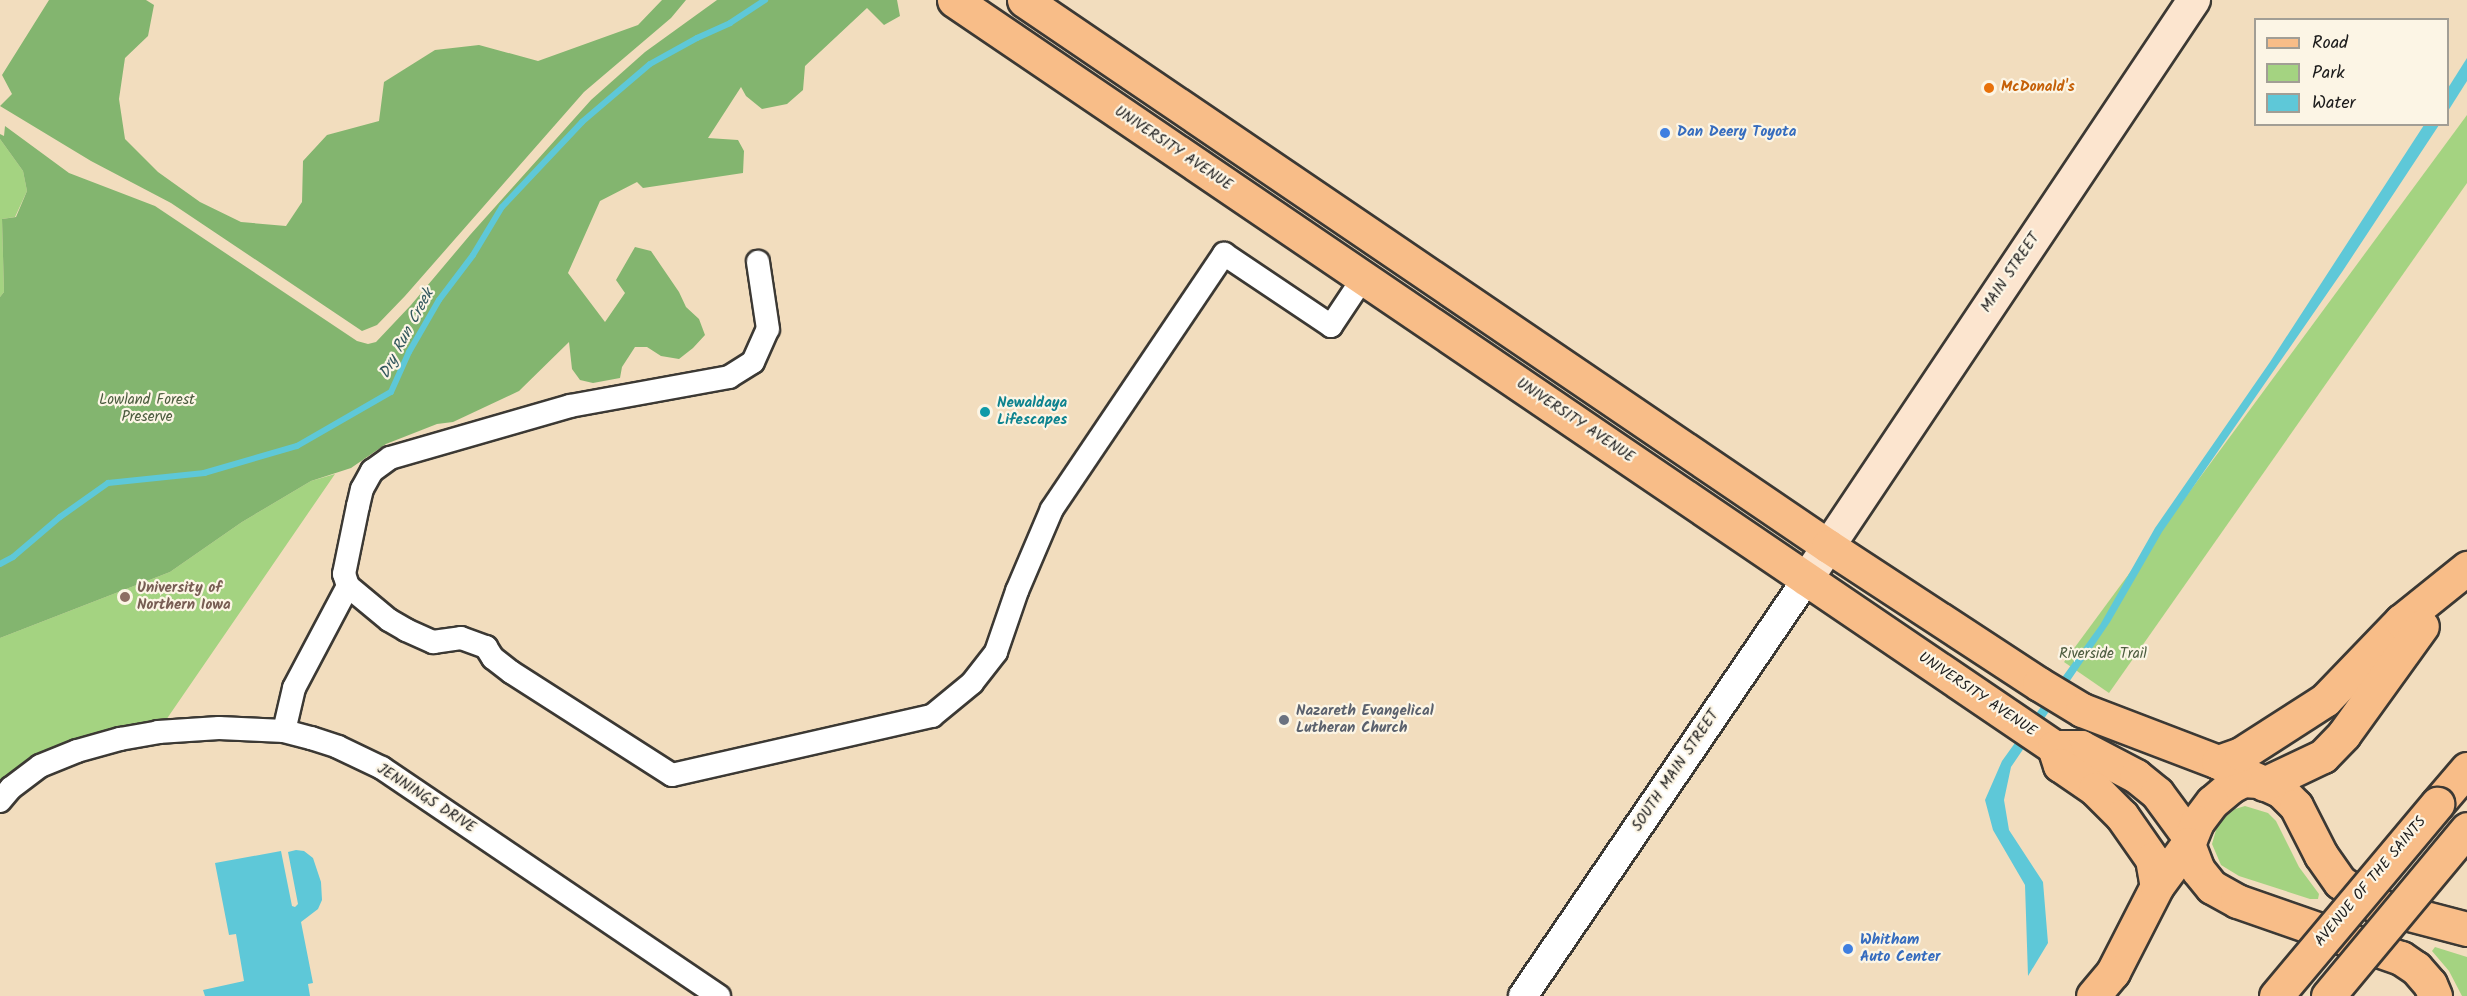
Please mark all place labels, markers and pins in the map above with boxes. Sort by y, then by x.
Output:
place label: McDonald's [2001,79,2075,97]
marker: McDonald's [1982,81,1996,95]
place label: Dan Deery Toyota [1677,124,1796,142]
marker: Dan Deery Toyota [1658,126,1672,140]
place label: Newaldaya Lifescapes [997,394,1067,429]
marker: Newaldaya Lifescapes [978,405,992,419]
place label: University of Northern Iowa [137,579,231,614]
marker: University of Northern Iowa [118,590,132,604]
place label: Nazareth Evangelical Lutheran Church [1296,702,1434,737]
marker: Nazareth Evangelical Lutheran Church [1277,713,1291,727]
place label: Whitham Auto Center [1860,931,1941,966]
marker: Whitham Auto Center [1841,942,1855,956]

